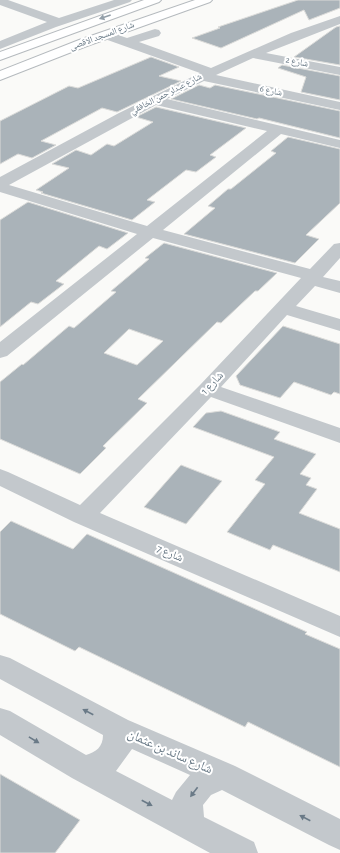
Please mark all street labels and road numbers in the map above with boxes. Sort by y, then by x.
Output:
street label: شارع المسجد الاقصى [69,20,136,53]
street label: شارع 2 [285,55,309,70]
street label: شارع عبدلر حمن الخافقي [129,72,204,118]
street label: شارع 6 [259,84,283,99]
street label: شارع 1 [199,370,226,397]
street label: شارع 7 [155,543,185,564]
street label: شارع ساند بن عثمان [125,727,214,778]

